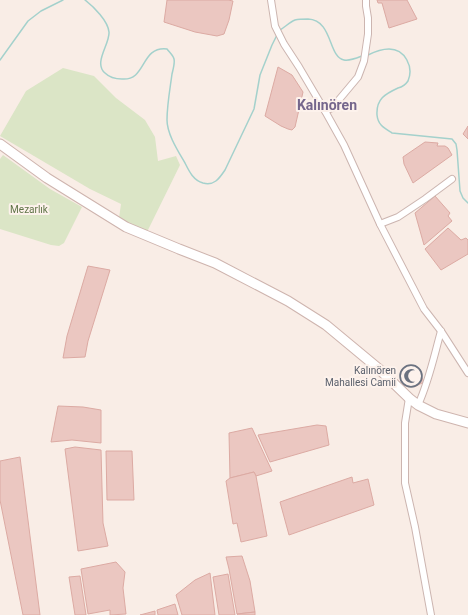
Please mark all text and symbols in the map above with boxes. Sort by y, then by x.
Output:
district label: Kalınören [297,97,357,113]
park label: Mezarlık [10,204,49,215]
mosque icon: Kalınören Mahallesi Camii [398,363,424,389]
place label: Kalınören Mahallesi Camii [325,365,396,388]

